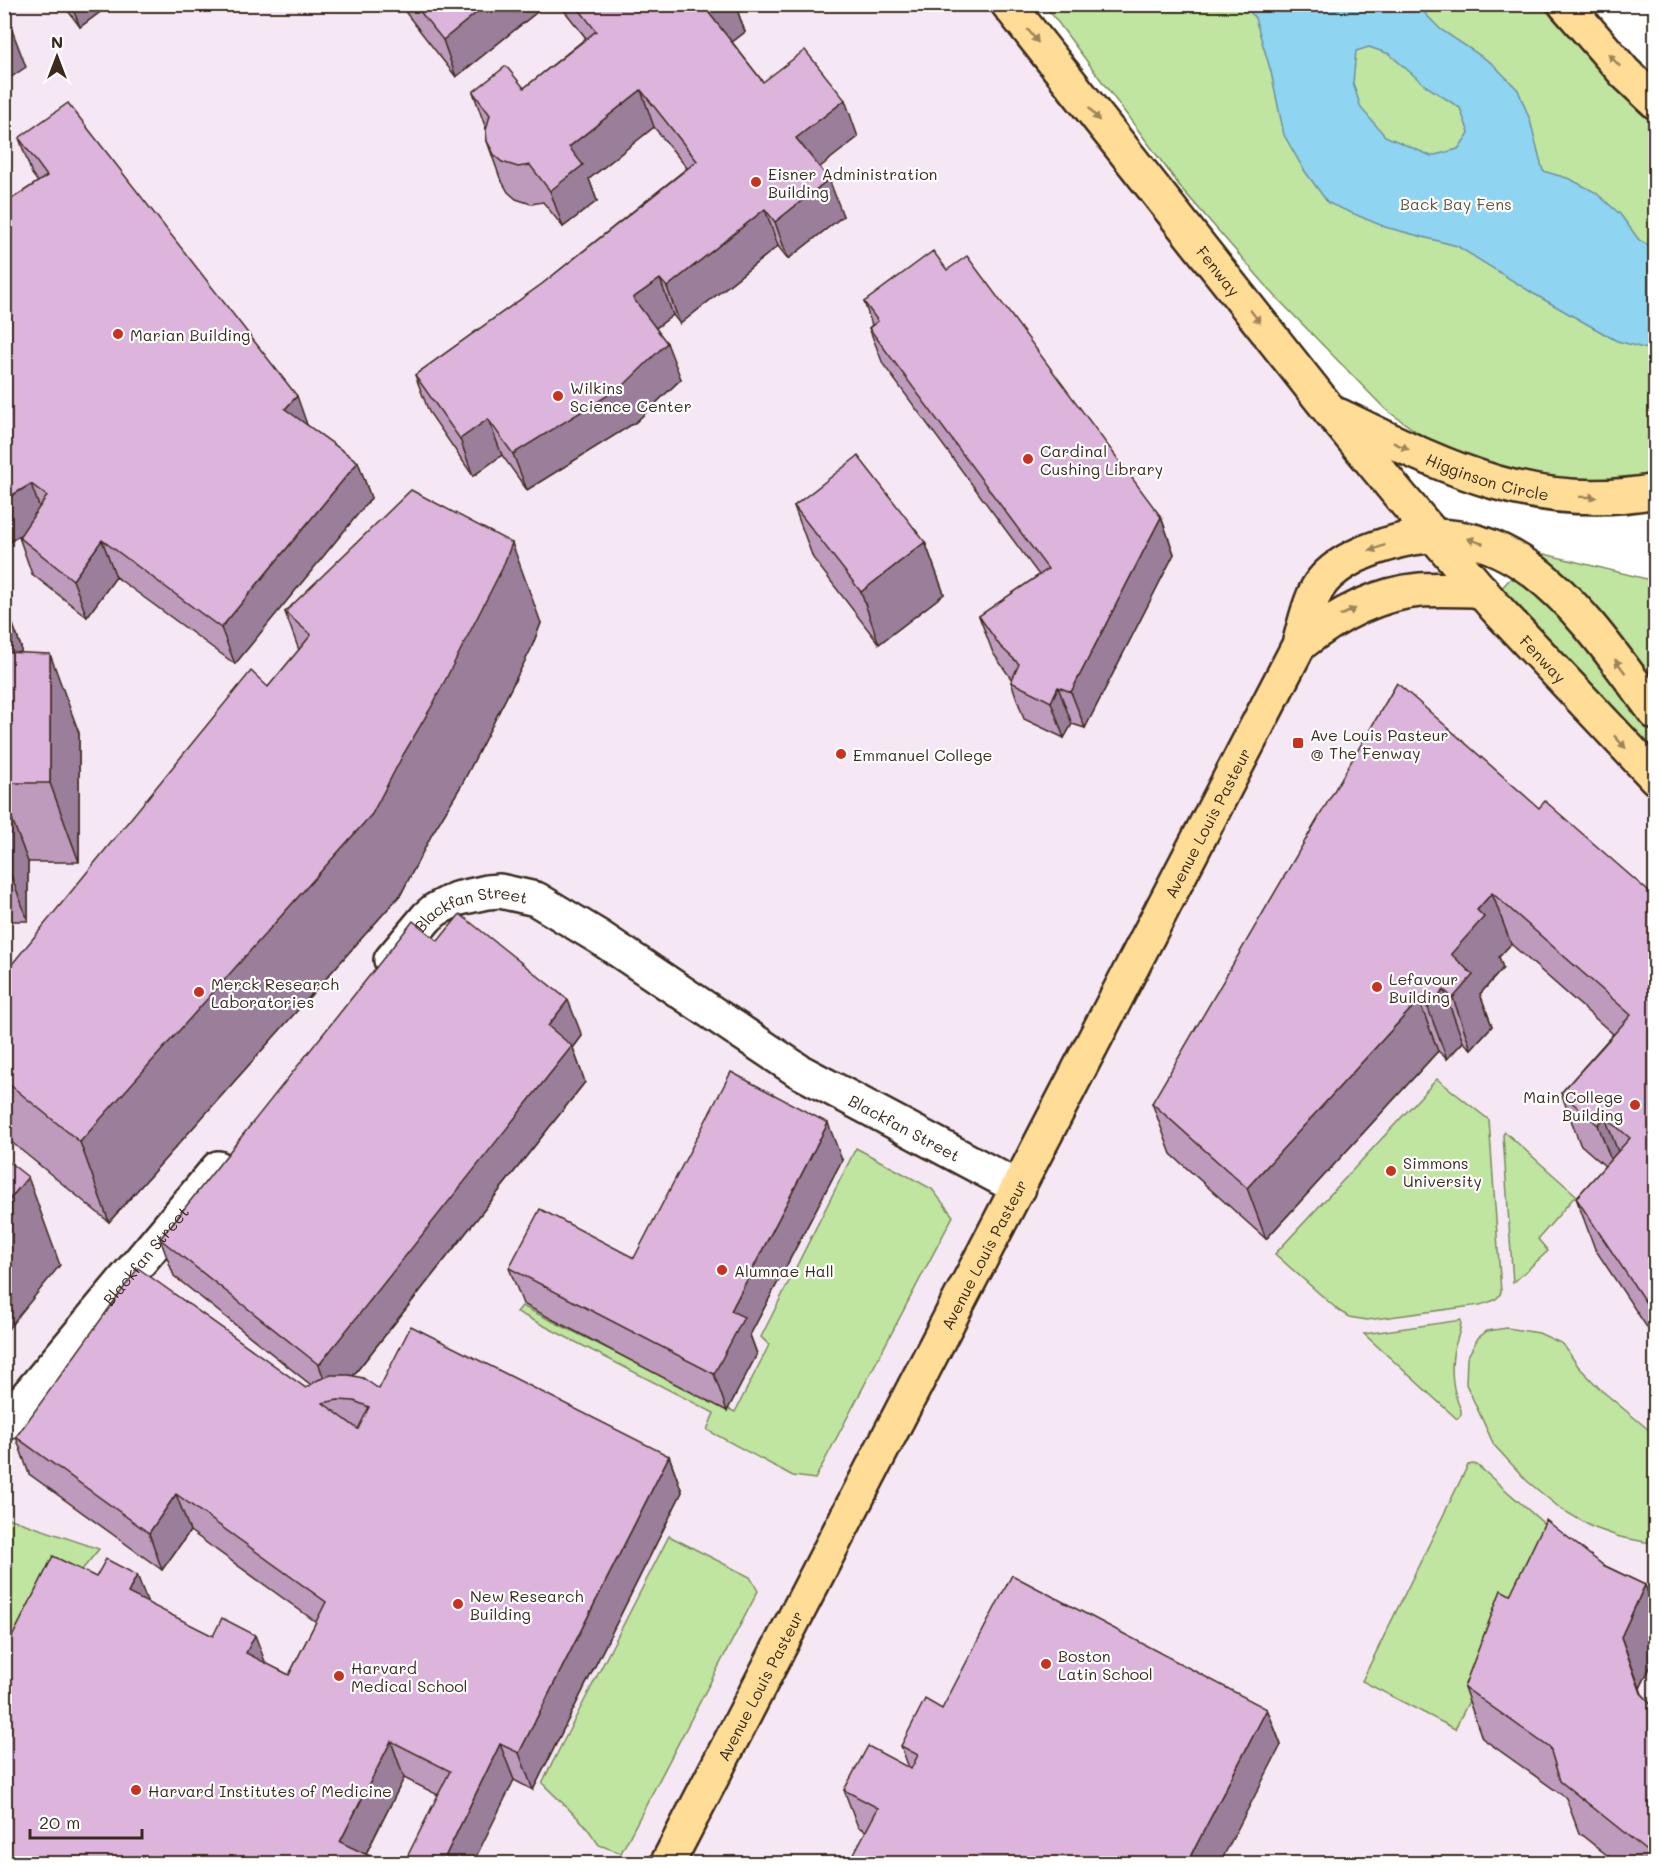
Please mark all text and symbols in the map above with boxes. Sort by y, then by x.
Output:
north arrow [27,27,87,87]
one-way arrow [1026,29,1038,44]
text: N [51,31,63,52]
one-way arrow [1607,53,1621,68]
one-way arrow [1088,107,1100,122]
place label: Eisner Administration Building [768,163,938,202]
marker: Eisner Administration Building [749,175,763,189]
park label: Back Bay Fens [1400,193,1512,214]
street label: Fenway [1193,241,1245,300]
one-way arrow [1248,309,1260,324]
place label: Marian Building [130,324,250,345]
marker: Marian Building [111,327,125,341]
place label: Wilkins Science Center [570,377,692,416]
marker: Wilkins Science Center [551,389,565,403]
place label: Cardinal Cushing Library [1040,440,1163,479]
one-way arrow [1393,441,1410,450]
street label: Higginson Circle [1423,448,1550,504]
marker: Cardinal Cushing Library [1021,452,1035,466]
one-way arrow [1578,492,1597,502]
one-way arrow [1466,535,1484,545]
one-way arrow [1368,543,1386,553]
one-way arrow [1339,608,1356,617]
street label: Fenway [1516,630,1571,687]
one-way arrow [1615,658,1627,673]
place label: Ave Louis Pasteur @ The Fenway [1310,724,1449,763]
one-way arrow [1613,734,1627,749]
marker: Ave Louis Pasteur @ The Fenway [1291,736,1305,750]
place label: Emmanuel College [853,744,992,765]
street label: Avenue Louis Pasteur [1159,744,1255,901]
marker: Emmanuel College [834,747,848,761]
street label: Blackfan Street [409,880,530,936]
place label: Lefavour Building [1389,968,1458,1007]
place label: Merck Research Laboratories [211,973,339,1012]
marker: Lefavour Building [1370,980,1384,994]
marker: Merck Research Laboratories [192,985,206,999]
place label: Main College Building [1523,1086,1623,1125]
street label: Blackfan Street [845,1089,964,1165]
marker: Main College Building [1628,1098,1642,1112]
place label: Simmons University [1403,1152,1482,1191]
marker: Simmons University [1384,1164,1398,1178]
street label: Avenue Louis Pasteur [936,1175,1031,1333]
street label: Blackfan Street [98,1201,193,1309]
place label: Alumnae Hall [734,1260,834,1281]
marker: Alumnae Hall [715,1263,729,1277]
place label: New Research Building [470,1585,584,1624]
marker: New Research Building [451,1597,465,1611]
street label: Avenue Louis Pasteur [712,1607,807,1764]
place label: Boston Latin School [1058,1645,1153,1684]
place label: Harvard Medical School [351,1657,468,1696]
marker: Boston Latin School [1039,1657,1053,1671]
marker: Harvard Medical School [332,1669,346,1683]
place label: Harvard Institutes of Medicine [148,1780,392,1801]
marker: Harvard Institutes of Medicine [129,1783,143,1797]
scale bar [30,1802,142,1840]
text: 20 m [39,1810,80,1834]

